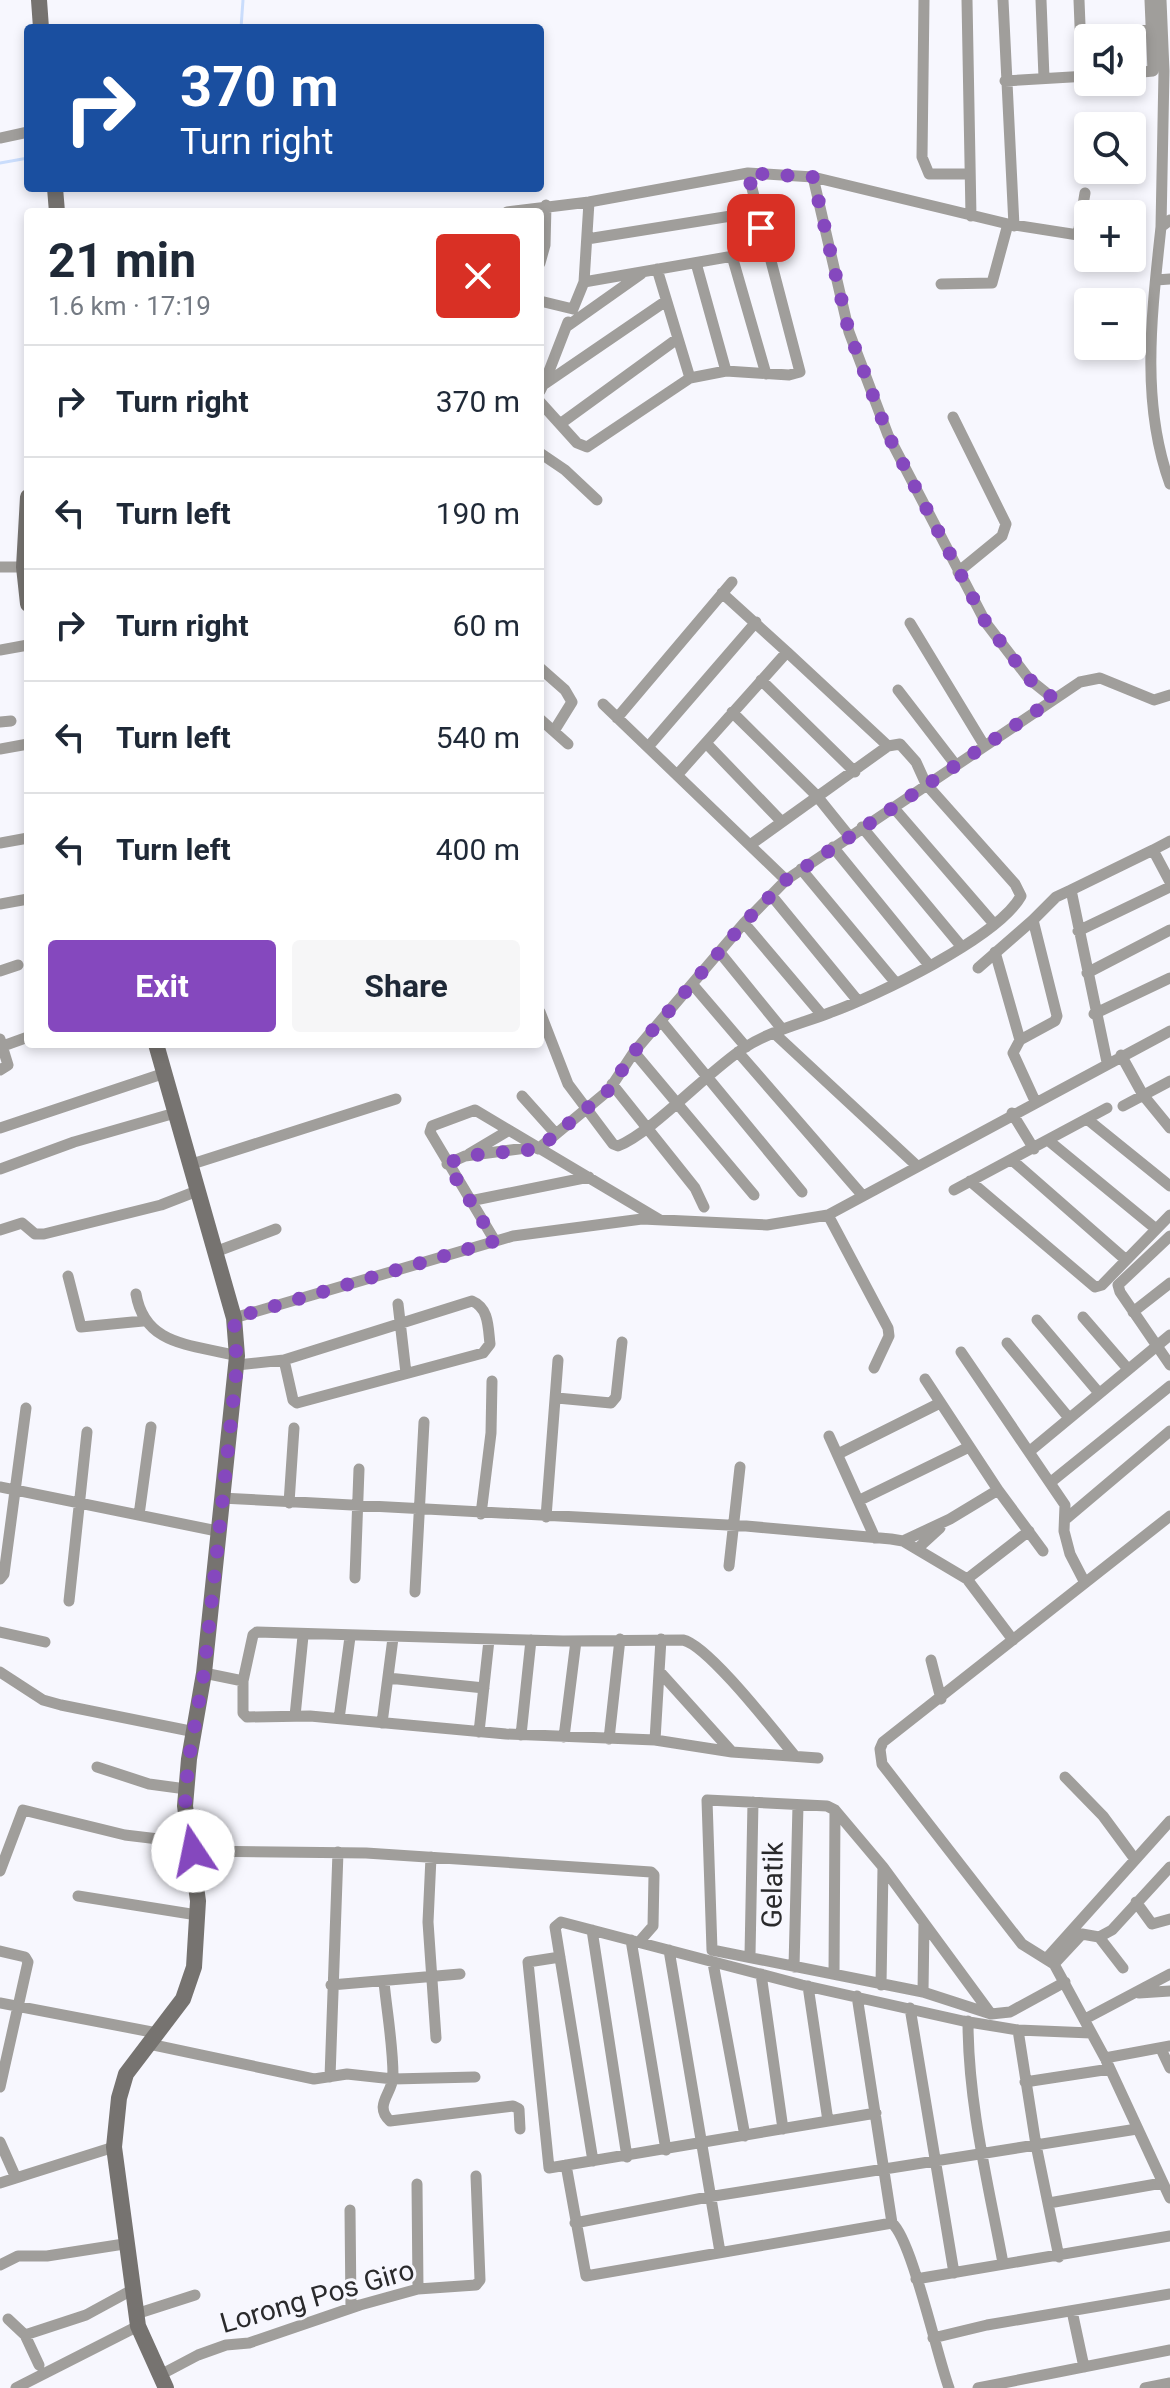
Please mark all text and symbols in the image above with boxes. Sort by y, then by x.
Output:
map controls [1074,24,1146,360]
button: sound [1074,24,1146,96]
text: 370 m [180,54,339,120]
icon: right [48,56,152,160]
button: search [1074,112,1146,184]
text: Turn right [180,121,333,163]
pin [727,194,795,262]
button: + [1074,200,1146,272]
icon: arrive [739,206,783,250]
text: 21 min [48,232,196,289]
button: close [436,234,520,318]
button: − [1074,288,1146,360]
text: 1.6 km · 17:19 [48,291,211,321]
icon: right [48,379,92,423]
text: Turn right [116,384,249,419]
text: 370 m [436,384,520,419]
icon: left [48,491,92,535]
text: Turn left [116,496,231,531]
text: 190 m [436,496,520,531]
icon: right [48,603,92,647]
text: Turn right [116,608,249,643]
text: 60 m [453,608,520,643]
icon: left [48,715,92,759]
text: Turn left [116,720,231,755]
text: 540 m [436,720,520,755]
icon: left [48,827,92,871]
text: Turn left [116,832,231,867]
text: 400 m [436,832,520,867]
button: Exit [48,940,276,1032]
button: Share [292,940,520,1032]
position arrow [151,1809,235,1893]
street label: Gelatik [755,1841,790,1928]
street label: Lorong Pos Giro [216,2253,418,2340]

